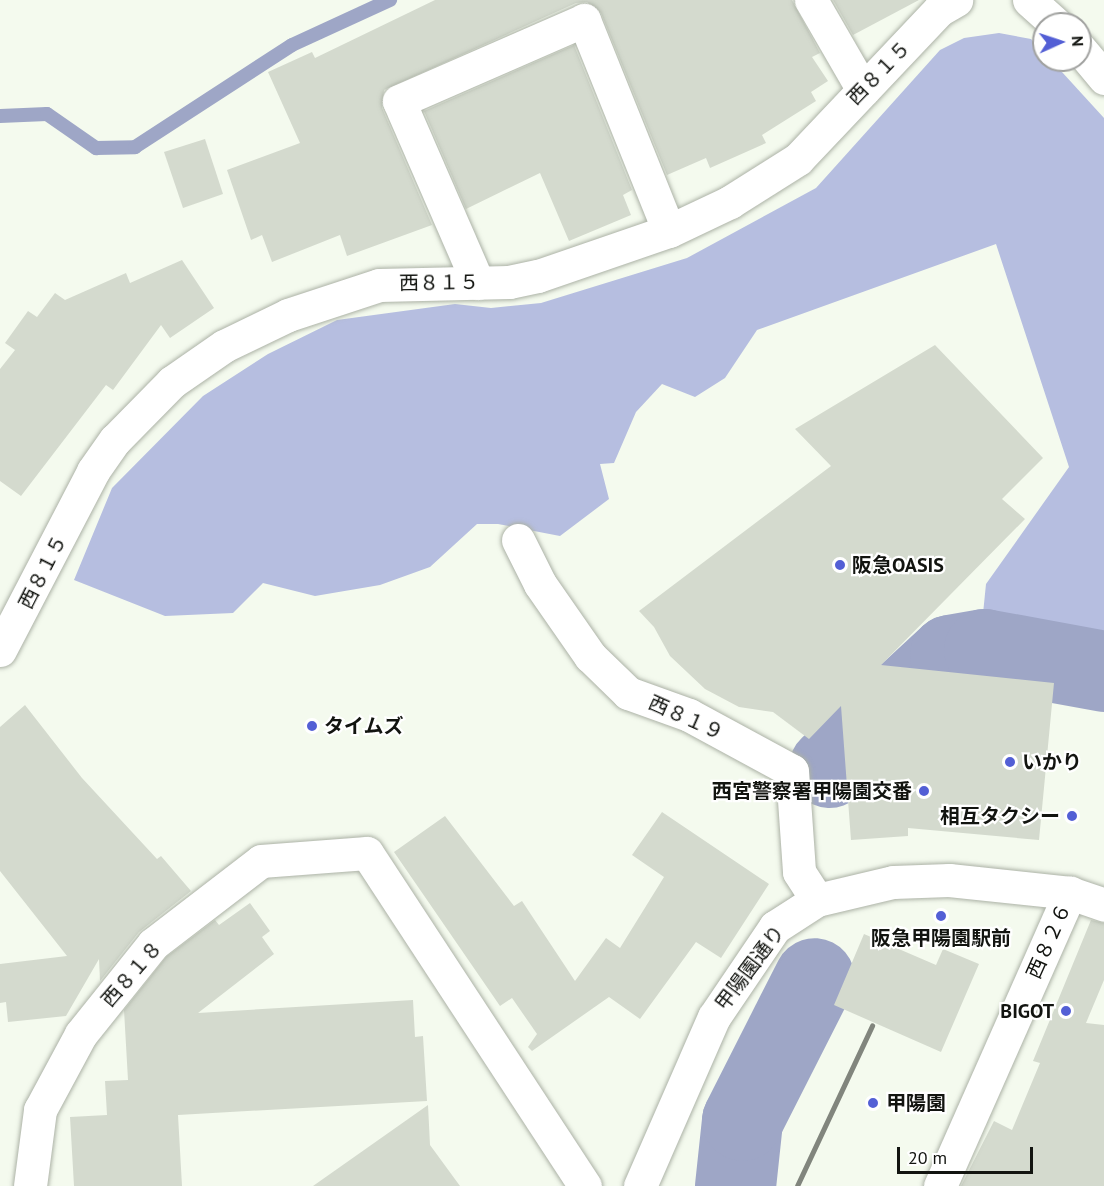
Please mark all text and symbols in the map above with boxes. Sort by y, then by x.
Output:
north arrow [1032,12,1092,72]
text: N [1068,35,1088,47]
street label: 西８１５ [843,36,915,110]
street label: 西８１５ [399,270,479,296]
street label: 西８１５ [14,531,72,613]
place label: 阪急OASIS [852,553,944,577]
marker: 阪急OASIS [833,558,847,572]
street label: 西８１９ [645,691,727,745]
place label: タイムズ [324,714,404,738]
marker: タイムズ [305,719,319,733]
place label: いかり [1022,750,1082,774]
marker: いかり [1003,755,1017,769]
place label: 西宮警察署甲陽園交番 [712,779,912,803]
marker: 西宮警察署甲陽園交番 [917,784,931,798]
place label: 相互タクシー [940,804,1060,828]
marker: 相互タクシー [1065,809,1079,823]
street label: 西８２６ [1022,900,1076,982]
marker: 阪急甲陽園駅前 [934,909,948,923]
street label: 甲陽園通り [710,921,790,1015]
place label: 阪急甲陽園駅前 [871,926,1011,950]
street label: 西８１８ [97,936,167,1012]
place label: BIGOT [1000,999,1054,1023]
marker: BIGOT [1059,1004,1073,1018]
place label: 甲陽園 [886,1091,946,1115]
marker: 甲陽園 [864,1094,882,1112]
scale bar [900,1135,1036,1173]
text: 20 m [908,1146,947,1169]

